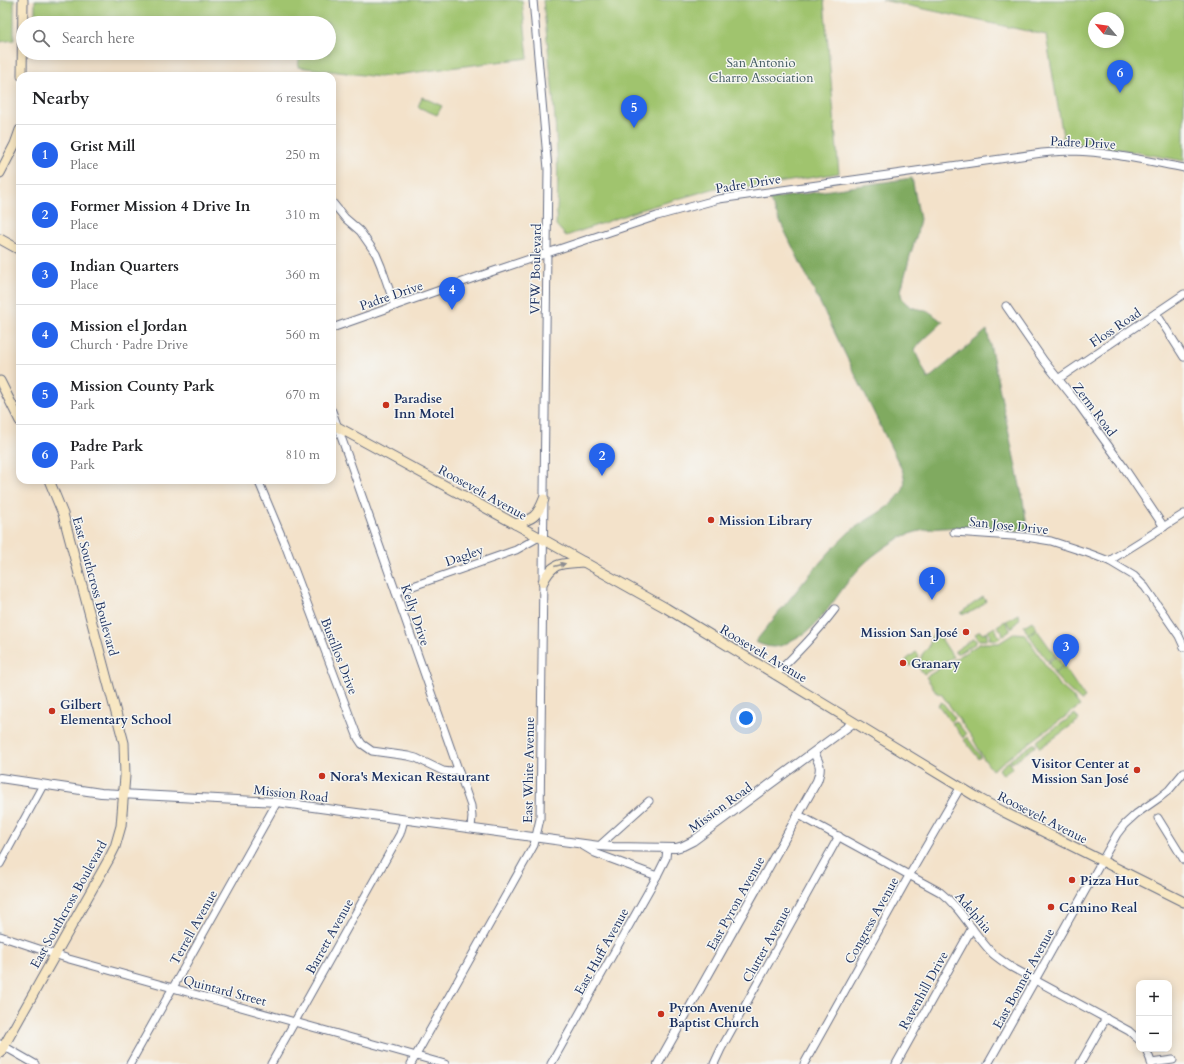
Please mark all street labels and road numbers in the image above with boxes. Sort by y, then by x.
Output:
street label: Padre Drive [1050,132,1116,154]
street label: Padre Drive [714,170,782,198]
street label: VFW Boulevard [526,223,546,315]
street label: Padre Drive [357,277,425,315]
street label: Floss Road [1086,304,1145,352]
street label: Zerm Road [1068,379,1120,440]
street label: Roosevelt Avenue [435,461,530,525]
street label: San Jose Drive [968,513,1050,539]
street label: East Southcross Boulevard [68,515,122,658]
street label: Dagley [443,541,486,571]
street label: Kelly Drive [396,582,434,649]
street label: Bustillos Drive [316,615,362,697]
street label: Roosevelt Avenue [716,621,811,687]
street label: East White Avenue [519,717,539,823]
street label: Mission Road [685,779,756,837]
street label: Mission Road [253,781,329,807]
street label: Roosevelt Avenue [994,787,1091,848]
street label: East Southcross Boulevard [26,837,112,972]
street label: East Pyron Avenue [703,853,769,954]
street label: Congress Avenue [841,874,903,967]
street label: Terrell Avenue [166,887,222,968]
street label: Adelphia [951,888,996,937]
street label: Barrett Avenue [302,895,358,977]
street label: Clutter Avenue [738,903,795,986]
street label: East Huff Avenue [570,905,633,998]
street label: East Bonner Avenue [989,925,1059,1032]
street label: Ravenhill Drive [895,948,953,1033]
street label: Quintard Street [181,971,268,1011]

